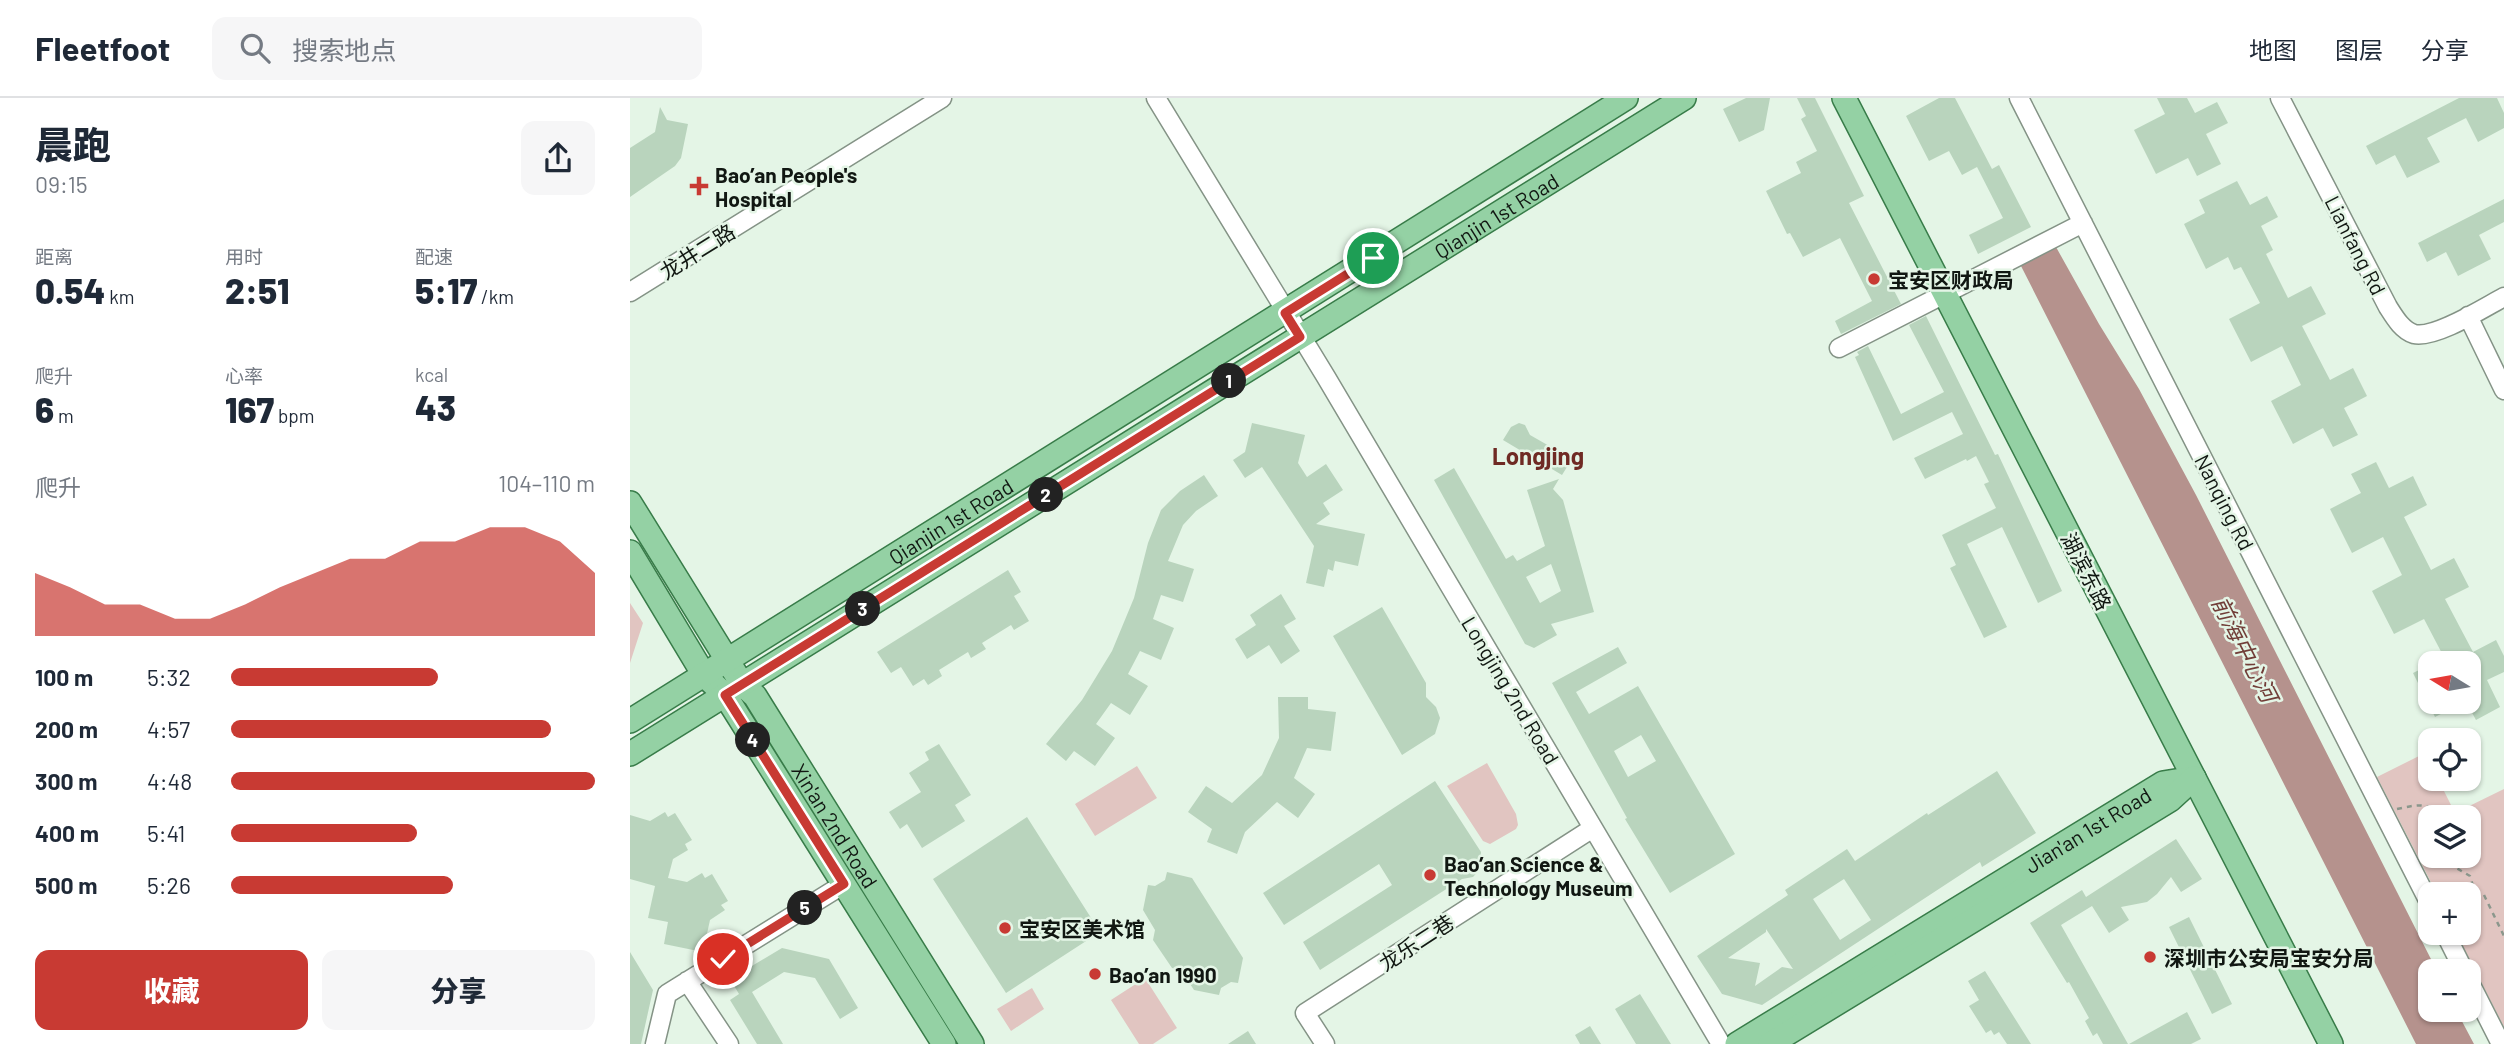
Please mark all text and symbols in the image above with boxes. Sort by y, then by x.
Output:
search box [212,17,702,80]
text: Fleetfoot [35,28,170,68]
icon: search [236,29,274,67]
text: 搜索地点 [292,34,396,65]
text: 地图 [2249,35,2297,64]
text: 图层 [2335,35,2383,64]
text: 分享 [2421,35,2469,64]
text: 晨跑 [35,121,111,167]
button: share [521,121,595,195]
place label: Bao’an People's Hospital [715,162,857,211]
street label: Qianjin 1st Road [1429,167,1563,263]
text: 09:15 [35,170,88,198]
marker: Bao’an People's Hospital [689,176,709,196]
street label: Lianfang Rd [2320,191,2392,299]
street label: 龙井二路 [655,218,739,284]
pin [1343,228,1403,288]
icon: arrive [1354,239,1392,277]
text: 距离 [35,245,73,268]
text: 用时 [225,245,263,268]
text: 配速 [415,245,453,268]
place label: 宝安区财政局 [1888,267,2014,292]
text: 0.54 [35,269,105,311]
text: 2:51 [225,269,289,311]
text: 5:17 [415,269,477,311]
marker: 宝安区财政局 [1866,271,1882,287]
text: km [105,285,134,308]
text: /km [477,285,514,308]
text: kcal [415,363,448,386]
text: 爬升 [35,364,73,387]
text: 心率 [225,364,263,387]
pin: 1 [1212,364,1246,398]
text: 1 [1225,369,1232,392]
text: 43 [415,386,456,428]
text: 6 [35,388,54,430]
text: 167 [225,388,274,430]
text: m [54,404,74,427]
text: bpm [274,404,315,427]
district label: Longjing [1492,441,1584,470]
street label: Nanqing Rd [2190,450,2260,554]
text: 104–110 m [498,469,595,497]
street label: Qianjin 1st Road [884,472,1017,569]
text: 爬升 [35,473,81,501]
pin: 2 [1028,478,1064,512]
text: 2 [1040,483,1051,506]
street label: 湖滨东路 [2057,528,2117,614]
water label: 前海中心河 [2206,591,2285,710]
pin: 3 [846,592,880,626]
text: 3 [857,597,868,620]
street label: Longjing 2nd Road [1457,612,1565,768]
north arrow [2418,651,2482,714]
map controls [2418,651,2481,1022]
text: 100 m [35,663,93,691]
text: 5:32 [147,663,191,691]
text: 200 m [35,715,98,743]
text: 4:57 [147,715,190,743]
pin: 4 [736,722,770,758]
text: 4 [747,728,758,751]
button: locate [2418,728,2481,791]
street label: Xin'an 2nd Road [788,759,884,892]
text: 300 m [35,767,97,795]
text: 4:48 [147,767,192,795]
street label: Jian'an 1st Road [2020,781,2155,877]
button: layers [2418,805,2481,868]
text: 400 m [35,819,99,847]
text: 5:41 [147,819,185,847]
place label: Bao’an Science & Technology Museum [1444,851,1633,900]
marker: Bao’an Science & Technology Museum [1422,867,1438,883]
text: 500 m [35,871,97,899]
text: 5:26 [147,871,191,899]
button: + [2418,882,2481,945]
pin: 5 [788,890,822,926]
text: 5 [799,896,810,919]
street label: 龙乐二巷 [1374,909,1458,975]
place label: 宝安区美术馆 [1019,916,1145,941]
marker: 宝安区美术馆 [997,920,1013,936]
pin [693,929,753,989]
icon: check [704,940,742,978]
place label: 深圳市公安局宝安分局 [2164,945,2374,970]
marker: 深圳市公安局宝安分局 [2142,949,2158,965]
button: 收藏 [35,950,308,1030]
button: 分享 [322,950,595,1030]
button: − [2418,959,2481,1022]
place label: Bao’an 1990 [1109,962,1217,987]
marker: Bao’an 1990 [1087,966,1103,982]

